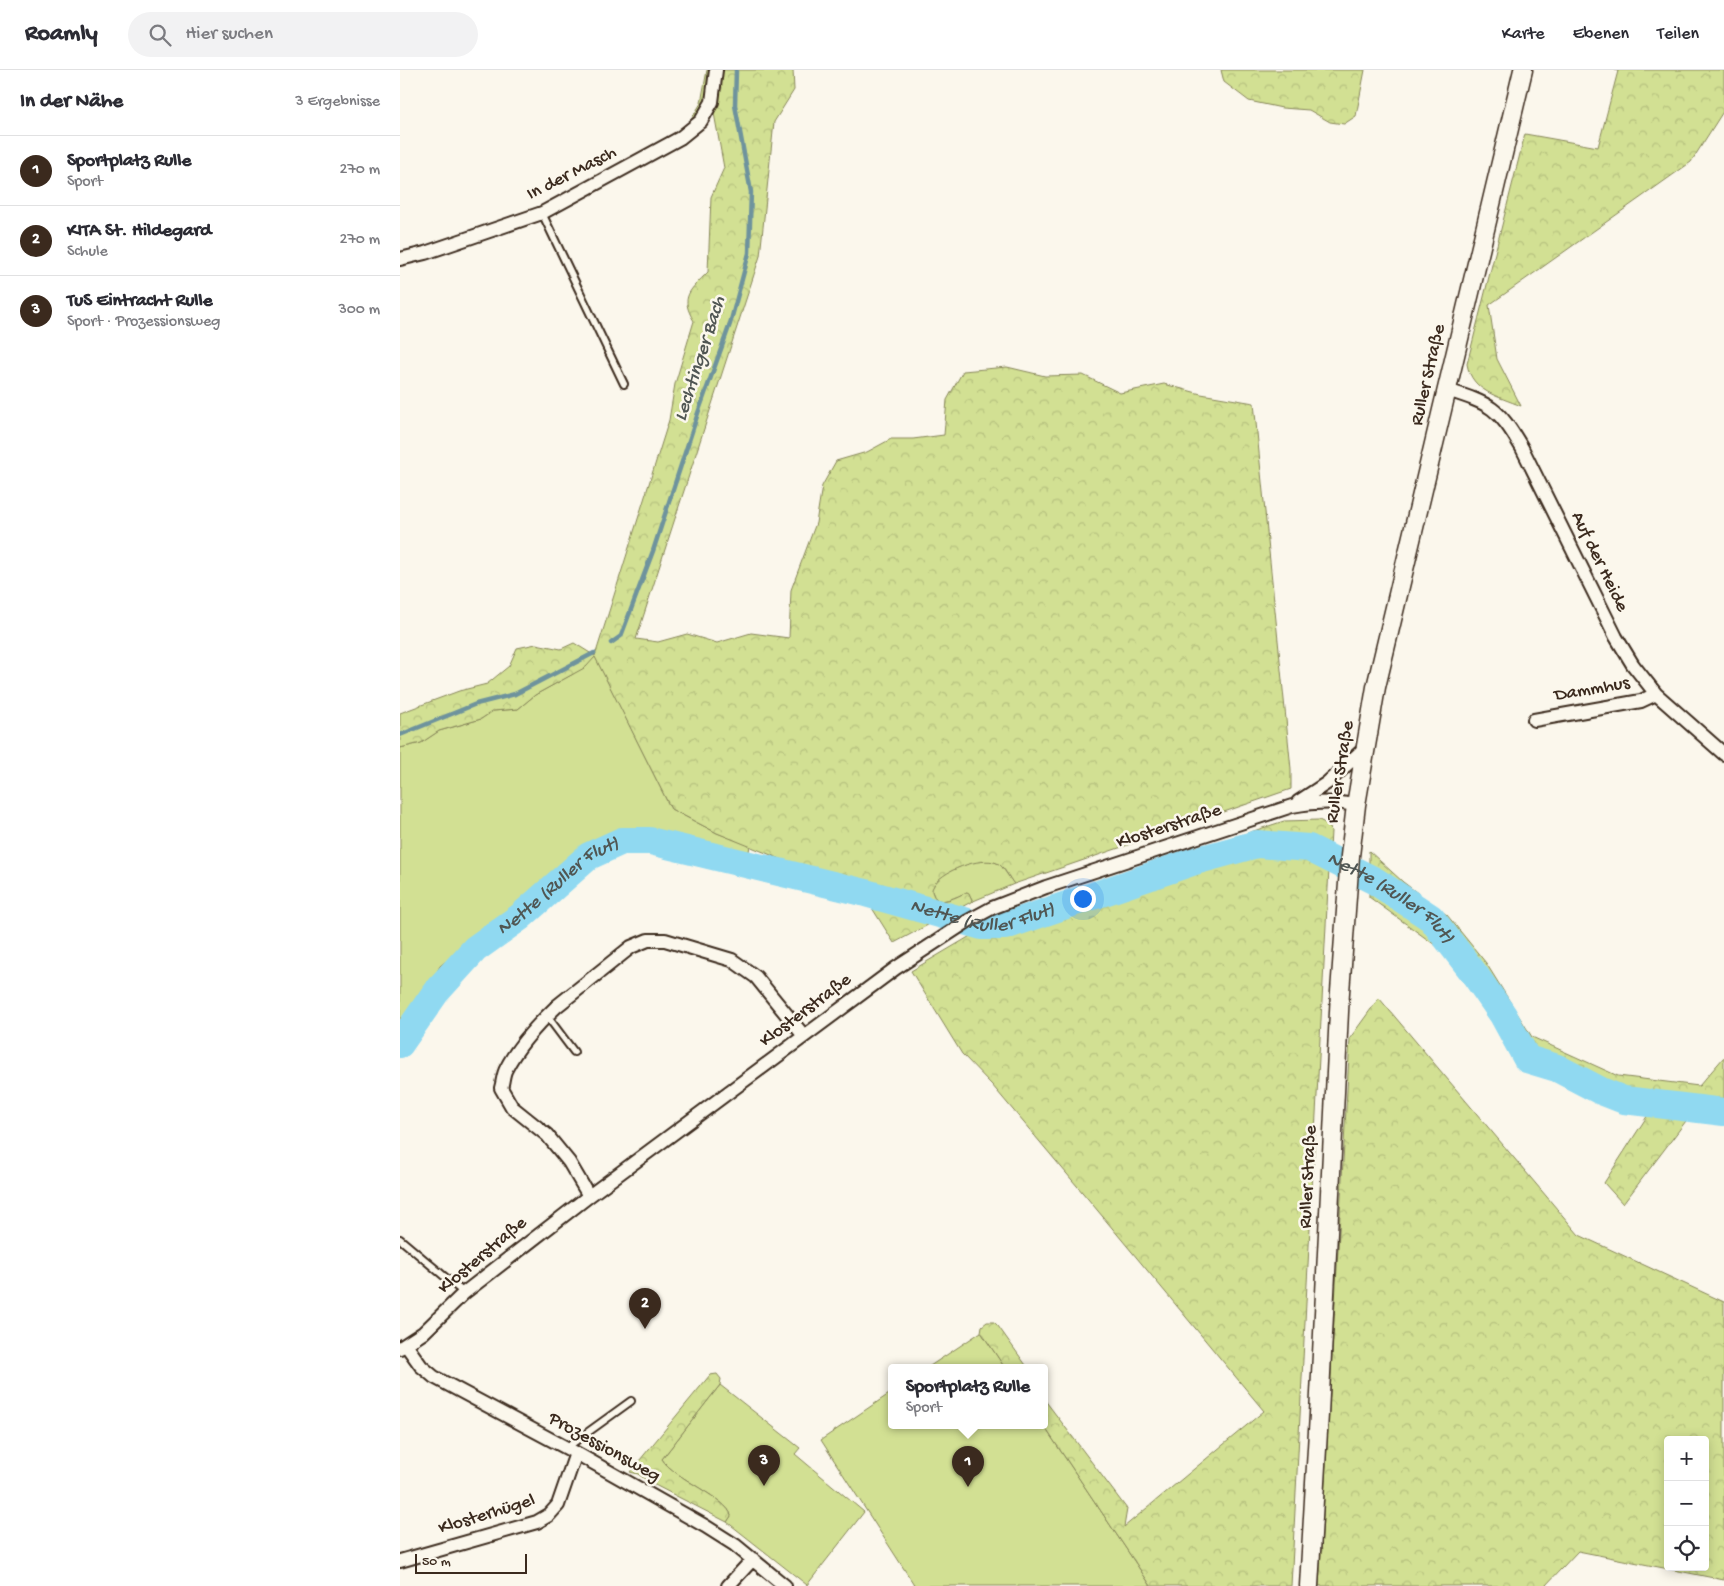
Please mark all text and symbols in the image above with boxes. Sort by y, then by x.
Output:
search box [128,12,478,57]
text: Roamly [25,20,98,49]
icon: search [146,21,174,49]
text: Hier suchen [186,23,273,46]
text: Karte [1502,24,1545,45]
text: Ebenen [1573,24,1629,45]
text: Teilen [1657,24,1699,45]
text: In der Nähe [20,90,123,115]
text: 3 Ergebnisse [295,93,380,112]
street label: In der Masch [523,142,621,206]
text: Sportplatz Rulle [67,150,191,173]
text: 1 [33,161,39,180]
text: 270 m [340,161,380,180]
text: Sport [67,173,103,192]
text: KITA St. Hildegard [67,220,211,243]
text: 2 [32,231,40,250]
text: 270 m [340,231,380,250]
text: Schule [67,243,108,262]
text: TuS Eintracht Rulle [67,290,213,313]
water label: Lechtinger Bach [670,294,732,424]
text: 3 [32,301,40,320]
text: 300 m [338,301,380,320]
text: Sport · Prozessionsweg [67,313,220,332]
street label: Ruller Straße [1406,322,1452,428]
street label: Auf der Heide [1565,508,1633,616]
street label: Dammhus [1551,672,1632,708]
street label: Ruller Straße [1322,719,1360,825]
street label: Klosterstraße [1114,799,1225,855]
water label: Nette (Ruller Flut) [493,832,623,941]
water label: Nette (Ruller Flut) [1323,847,1459,949]
your location [1070,886,1096,912]
water label: Nette (Ruller Flut) [907,895,1058,938]
street label: Klosterstraße [755,969,857,1053]
street label: Ruller Straße [1295,1125,1323,1229]
street label: Klosterstraße [434,1212,532,1300]
pin: 2 [629,1288,661,1329]
popup [888,1364,1048,1429]
text: Sportplatz Rulle [906,1376,1030,1399]
text: Sport [906,1399,942,1418]
street label: Prozessionsweg [543,1407,664,1488]
map controls [1664,1436,1709,1571]
button: + [1664,1436,1709,1481]
pin: 3 [748,1445,780,1486]
pin: 1 [952,1446,984,1487]
button: − [1664,1481,1709,1526]
street label: Klosterhügel [436,1489,538,1541]
button: locate [1664,1526,1709,1571]
scale bar [415,1551,528,1574]
text: 50 m [422,1554,451,1571]

